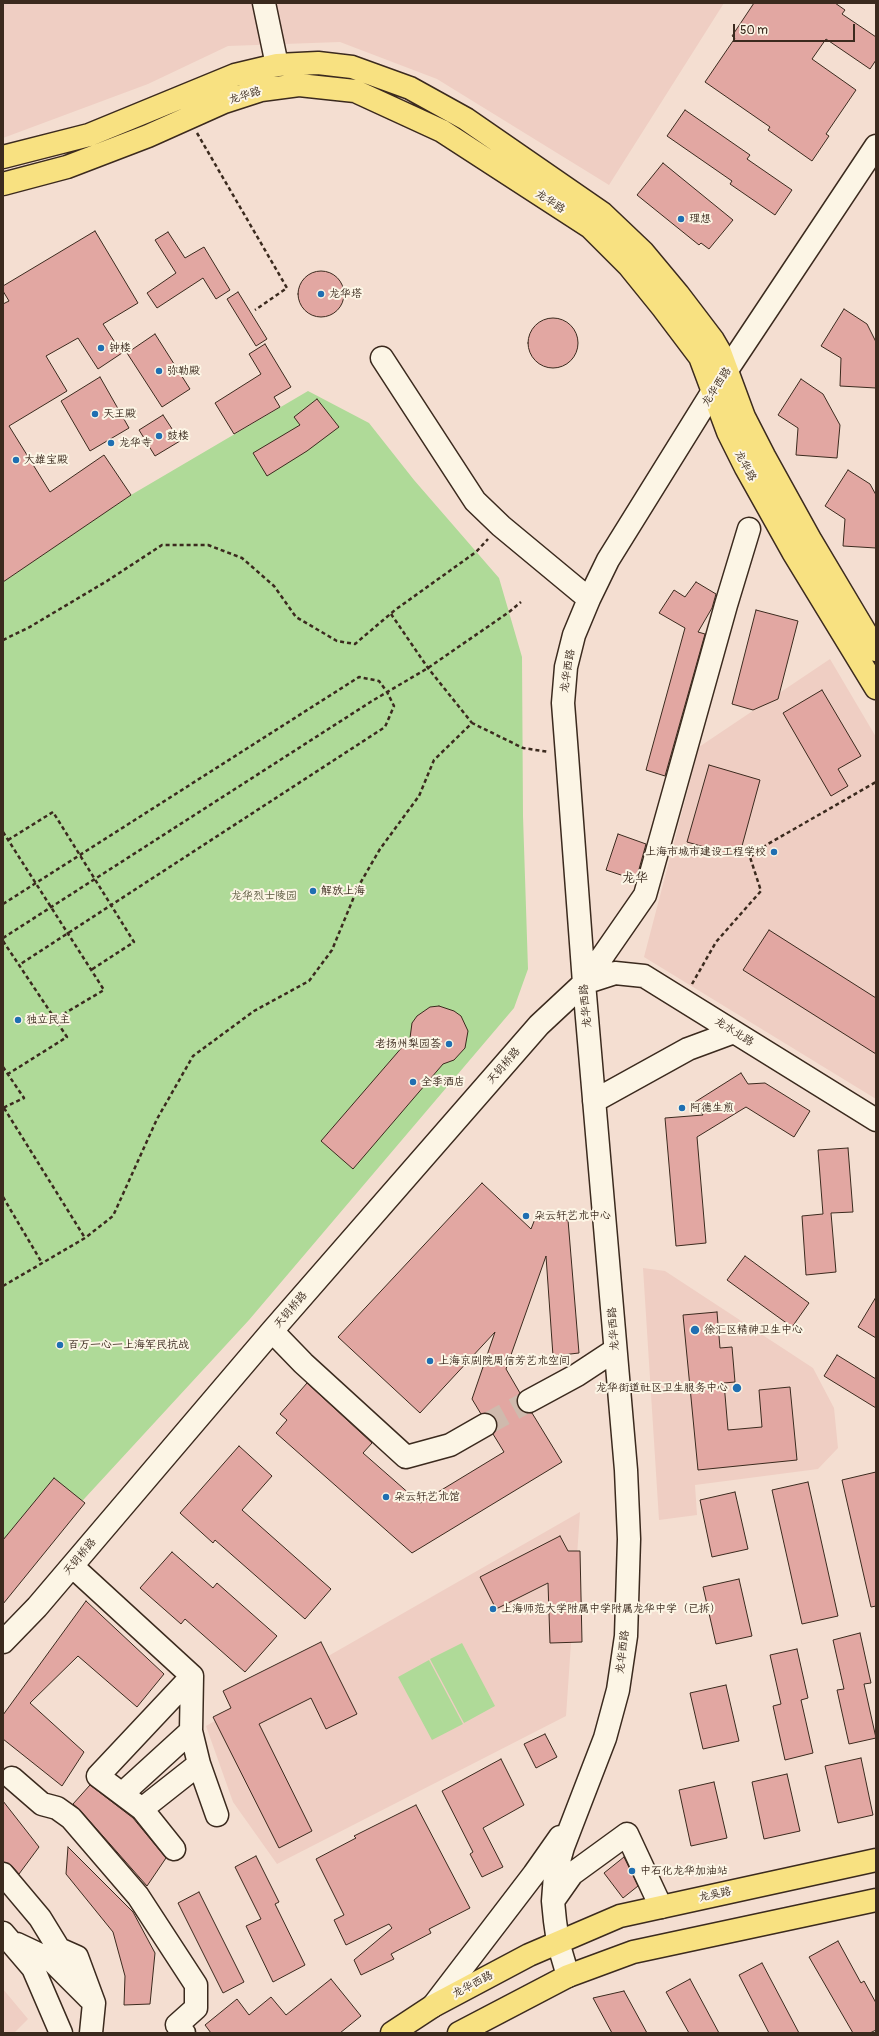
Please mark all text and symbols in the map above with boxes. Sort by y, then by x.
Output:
scale bar [735,16,857,42]
text: 50 m [740,23,768,38]
street label: 龙华路 [227,85,263,107]
street label: 龙华路 [533,187,567,217]
place label: 理想 [689,212,711,226]
marker: 理想 [676,214,686,224]
place label: 龙华塔 [329,287,362,301]
marker: 龙华塔 [316,289,326,299]
place label: 钟楼 [109,341,131,355]
marker: 钟楼 [96,343,106,353]
place label: 弥勒殿 [167,364,200,378]
street label: 龙华西路 [699,365,735,409]
marker: 弥勒殿 [154,366,164,376]
place label: 天王殿 [103,407,136,421]
marker: 天王殿 [90,409,100,419]
place label: 鼓楼 [167,429,189,443]
marker: 鼓楼 [154,431,164,441]
place label: 龙华寺 [119,436,152,450]
marker: 龙华寺 [106,438,116,448]
street label: 龙华路 [731,448,759,484]
place label: 大雄宝殿 [24,453,68,467]
marker: 大雄宝殿 [11,455,21,465]
street label: 龙华西路 [558,648,578,694]
place label: 上海市城市建设工程学校 [645,845,766,859]
marker: 上海市城市建设工程学校 [769,847,779,857]
district label: 龙华 [622,871,648,887]
place label: 解放上海 [321,884,365,898]
marker: 解放上海 [308,886,318,896]
park label: 龙华烈士陵园 [231,889,297,903]
street label: 龙华西路 [578,984,594,1028]
place label: 独立民主 [26,1013,70,1027]
marker: 独立民主 [13,1015,23,1025]
street label: 龙水北路 [712,1015,756,1049]
place label: 老扬州梨园荟 [375,1037,441,1051]
marker: 老扬州梨园荟 [444,1039,454,1049]
street label: 天钥桥路 [485,1045,523,1087]
place label: 全季酒店 [421,1075,465,1089]
marker: 全季酒店 [408,1077,418,1087]
place label: 阿德生煎 [690,1101,734,1115]
marker: 阿德生煎 [677,1103,687,1113]
place label: 朵云轩艺术中心 [534,1209,611,1223]
marker: 朵云轩艺术中心 [521,1211,531,1221]
street label: 天钥桥路 [272,1289,310,1331]
street label: 龙华西路 [606,1307,622,1351]
place label: 徐汇区精神卫生中心 [704,1323,803,1337]
marker: 徐汇区精神卫生中心 [689,1324,701,1336]
place label: 百万一心一上海军民抗战 [68,1338,189,1352]
marker: 百万一心一上海军民抗战 [55,1340,65,1350]
place label: 上海京剧院周信芳艺术空间 [438,1354,570,1368]
marker: 上海京剧院周信芳艺术空间 [425,1356,435,1366]
place label: 龙华街道社区卫生服务中心 [596,1381,728,1395]
marker: 龙华街道社区卫生服务中心 [731,1382,743,1394]
place label: 朵云轩艺术馆 [394,1490,460,1504]
marker: 朵云轩艺术馆 [381,1492,391,1502]
street label: 天钥桥路 [61,1536,99,1578]
place label: 上海师范大学附属中学附属龙华中学（已拆） [501,1602,721,1616]
marker: 上海师范大学附属中学附属龙华中学（已拆） [488,1604,498,1614]
street label: 龙华西路 [614,1629,632,1675]
place label: 中石化龙华加油站 [640,1864,728,1878]
marker: 中石化龙华加油站 [627,1866,637,1876]
street label: 龙吴路 [697,1885,733,1905]
street label: 龙华西路 [450,1969,496,2001]

